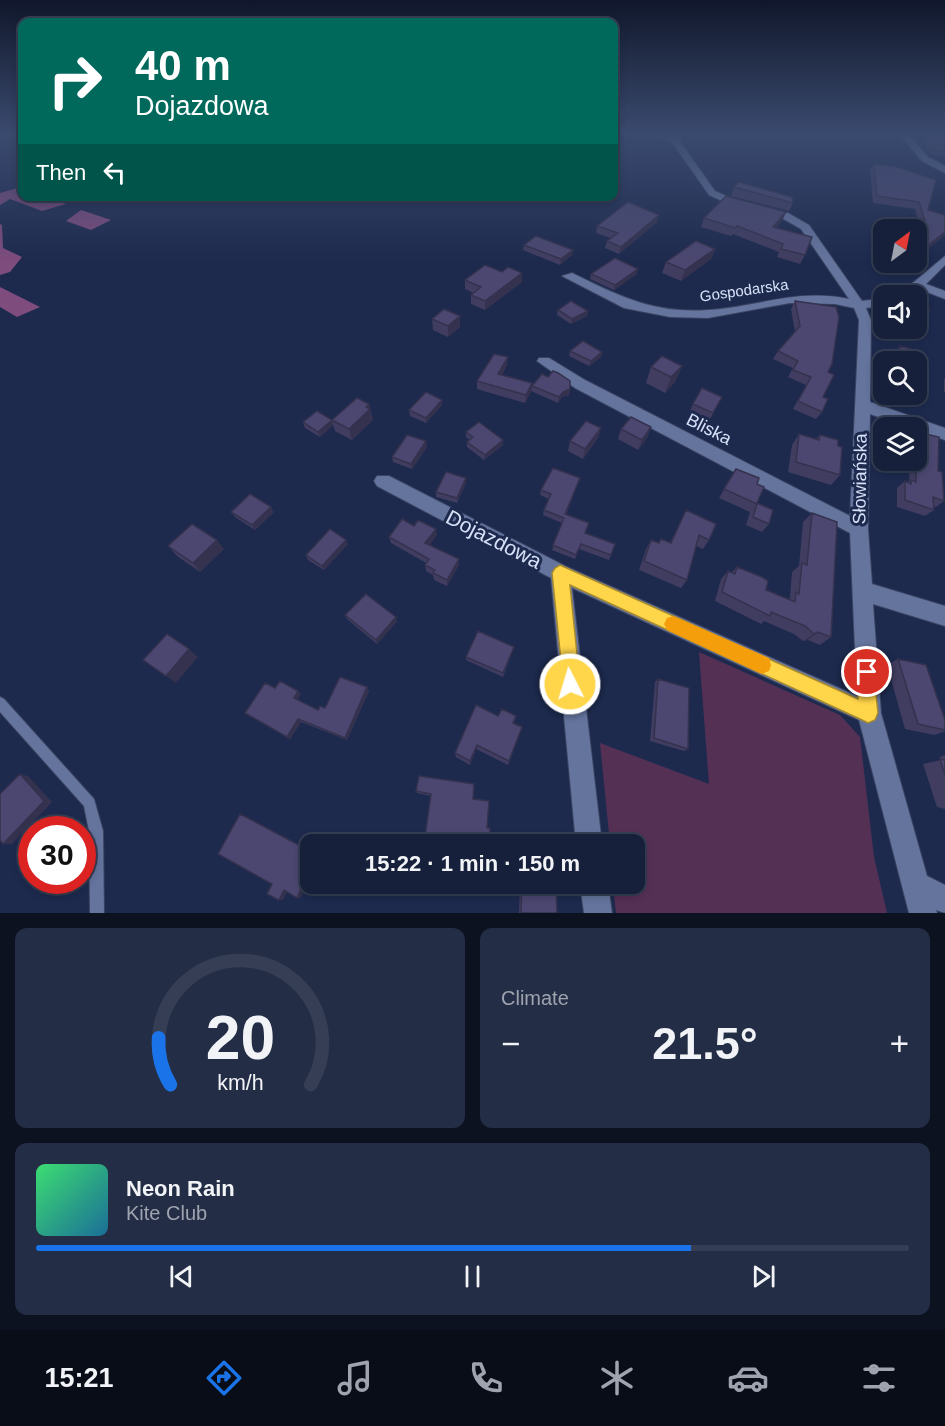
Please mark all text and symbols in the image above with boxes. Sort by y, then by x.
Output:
icon: right [36,42,114,120]
text: 40 m [135,42,231,89]
text: Dojazdowa [135,91,269,121]
icon: left [98,156,131,189]
text: Then [36,160,86,185]
north arrow [873,219,927,273]
map controls [873,219,927,471]
street label: Gospodarska [699,275,790,305]
button: sound [873,285,927,339]
button: search [873,351,927,405]
street label: Bliska [683,409,736,449]
button: layers [873,417,927,471]
street label: Słowiańska [849,432,871,525]
street label: Dojazdowa [442,505,546,573]
pin [841,646,892,697]
position arrow [538,652,602,716]
icon: arrive [850,655,883,688]
speed limit sign: 30 [18,816,96,894]
text: 15:22 · 1 min · 150 m [365,851,580,876]
text: Climate [501,987,569,1009]
text: 20 [205,1003,275,1072]
text: 21.5° [652,1018,758,1069]
text: − [501,1025,520,1062]
text: + [890,1025,909,1062]
text: km/h [217,1071,263,1095]
text: Neon Rain [126,1176,235,1201]
text: Kite Club [126,1202,207,1224]
icon: previous [165,1260,198,1293]
icon: pause [456,1260,489,1293]
icon: next [747,1260,780,1293]
icon: directions [203,1357,245,1399]
icon: music [334,1357,376,1399]
icon: phone [465,1357,507,1399]
icon: climate [596,1357,638,1399]
icon: car [727,1357,769,1399]
icon: filters [858,1357,900,1399]
text: 15:21 [45,1363,114,1393]

